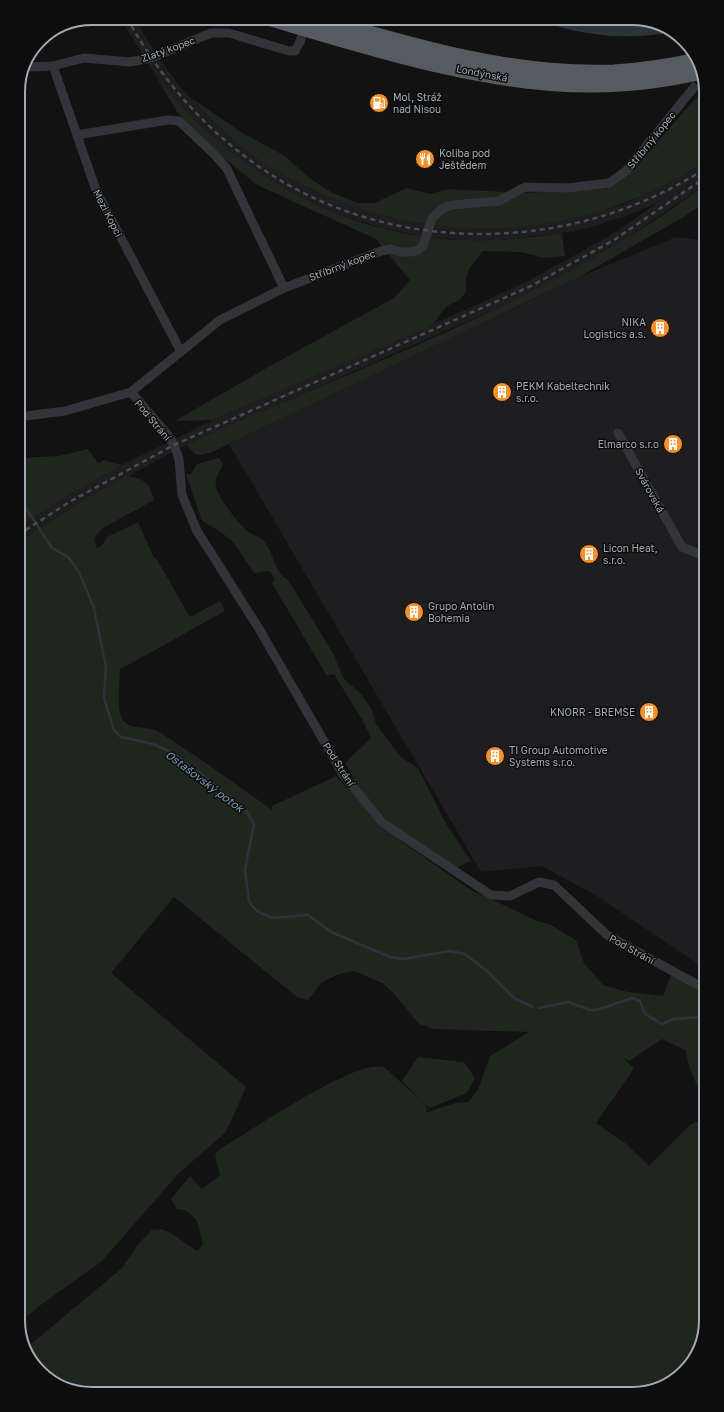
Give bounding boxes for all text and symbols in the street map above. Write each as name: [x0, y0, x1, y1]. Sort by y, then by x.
street label: Zlatý kopec: [140, 34, 197, 64]
street label: Londýnská: [455, 62, 509, 84]
place label: Mol, Stráž nad Nisou: [393, 91, 442, 115]
fuel station icon: Mol, Stráž nad Nisou: [368, 92, 390, 114]
street label: Stříbrný kopec: [624, 109, 678, 171]
place label: Koliba pod Ještědem: [439, 147, 490, 171]
restaurant icon: Koliba pod Ještědem: [414, 148, 436, 170]
street label: Mezi Kopci: [91, 187, 125, 239]
street label: Stříbrný kopec: [307, 247, 377, 283]
place label: NIKA Logistics a.s.: [583, 316, 646, 340]
building icon: NIKA Logistics a.s.: [649, 317, 671, 339]
place label: PEKM Kabeltechnik s.r.o.: [516, 380, 610, 404]
building icon: PEKM Kabeltechnik s.r.o.: [491, 381, 513, 403]
street label: Pod Strání: [132, 397, 174, 444]
building icon: Elmarco s.r.o: [662, 433, 684, 455]
place label: Elmarco s.r.o: [598, 438, 659, 450]
street label: Svárovská: [633, 466, 667, 514]
place label: Licon Heat, s.r.o.: [603, 542, 658, 566]
building icon: Licon Heat, s.r.o.: [578, 543, 600, 565]
place label: Grupo Antolin Bohemia: [428, 600, 494, 624]
building icon: Grupo Antolin Bohemia: [403, 601, 425, 623]
building icon: KNORR - BREMSE: [638, 701, 660, 723]
place label: KNORR - BREMSE: [550, 706, 635, 718]
street label: Pod Strání: [320, 740, 358, 789]
place label: TI Group Automotive Systems s.r.o.: [509, 744, 608, 768]
building icon: TI Group Automotive Systems s.r.o.: [484, 745, 506, 767]
water label: Ostašovský potok: [163, 747, 248, 817]
street label: Pod Strání: [607, 932, 658, 967]

